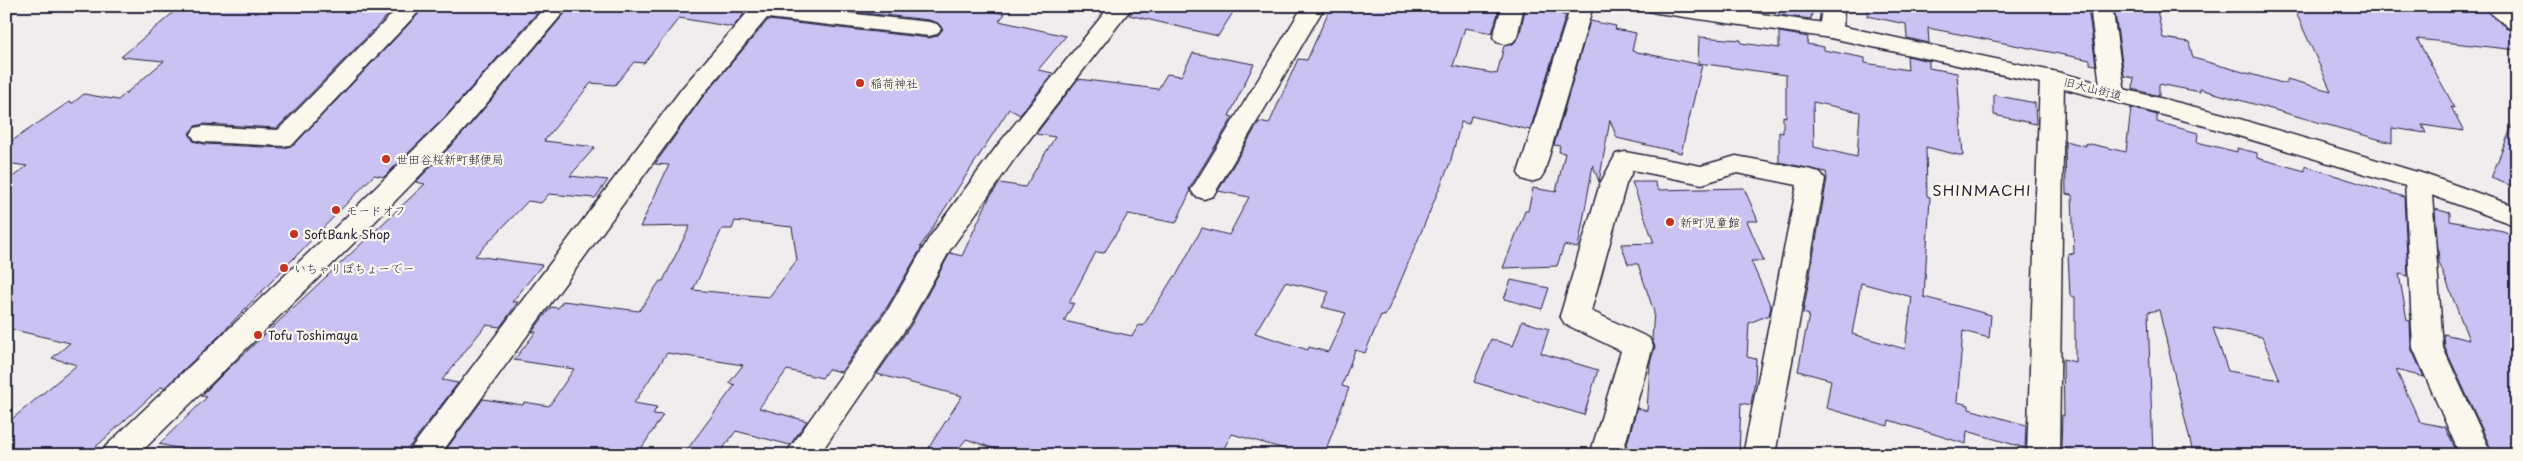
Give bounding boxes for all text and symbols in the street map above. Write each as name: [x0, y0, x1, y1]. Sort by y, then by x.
street label: 旧大山街道: [2062, 72, 2124, 104]
place label: 稲荷神社: [870, 74, 918, 92]
marker: 稲荷神社: [854, 77, 866, 89]
place label: 世田谷桜新町郵便局: [396, 150, 504, 168]
marker: 世田谷桜新町郵便局: [380, 153, 392, 165]
district label: SHINMACHI: [1932, 178, 2032, 201]
place label: モードオフ: [346, 201, 406, 219]
marker: モードオフ: [330, 204, 342, 216]
place label: 新町児童館: [1680, 213, 1740, 231]
marker: 新町児童館: [1664, 216, 1676, 228]
place label: SoftBank Shop: [304, 225, 390, 243]
marker: SoftBank Shop: [288, 228, 300, 240]
place label: いちゃりぽちょーでー: [294, 259, 414, 277]
marker: いちゃりぽちょーでー: [278, 262, 290, 274]
place label: Tofu Toshimaya: [268, 326, 359, 344]
marker: Tofu Toshimaya: [252, 329, 264, 341]

